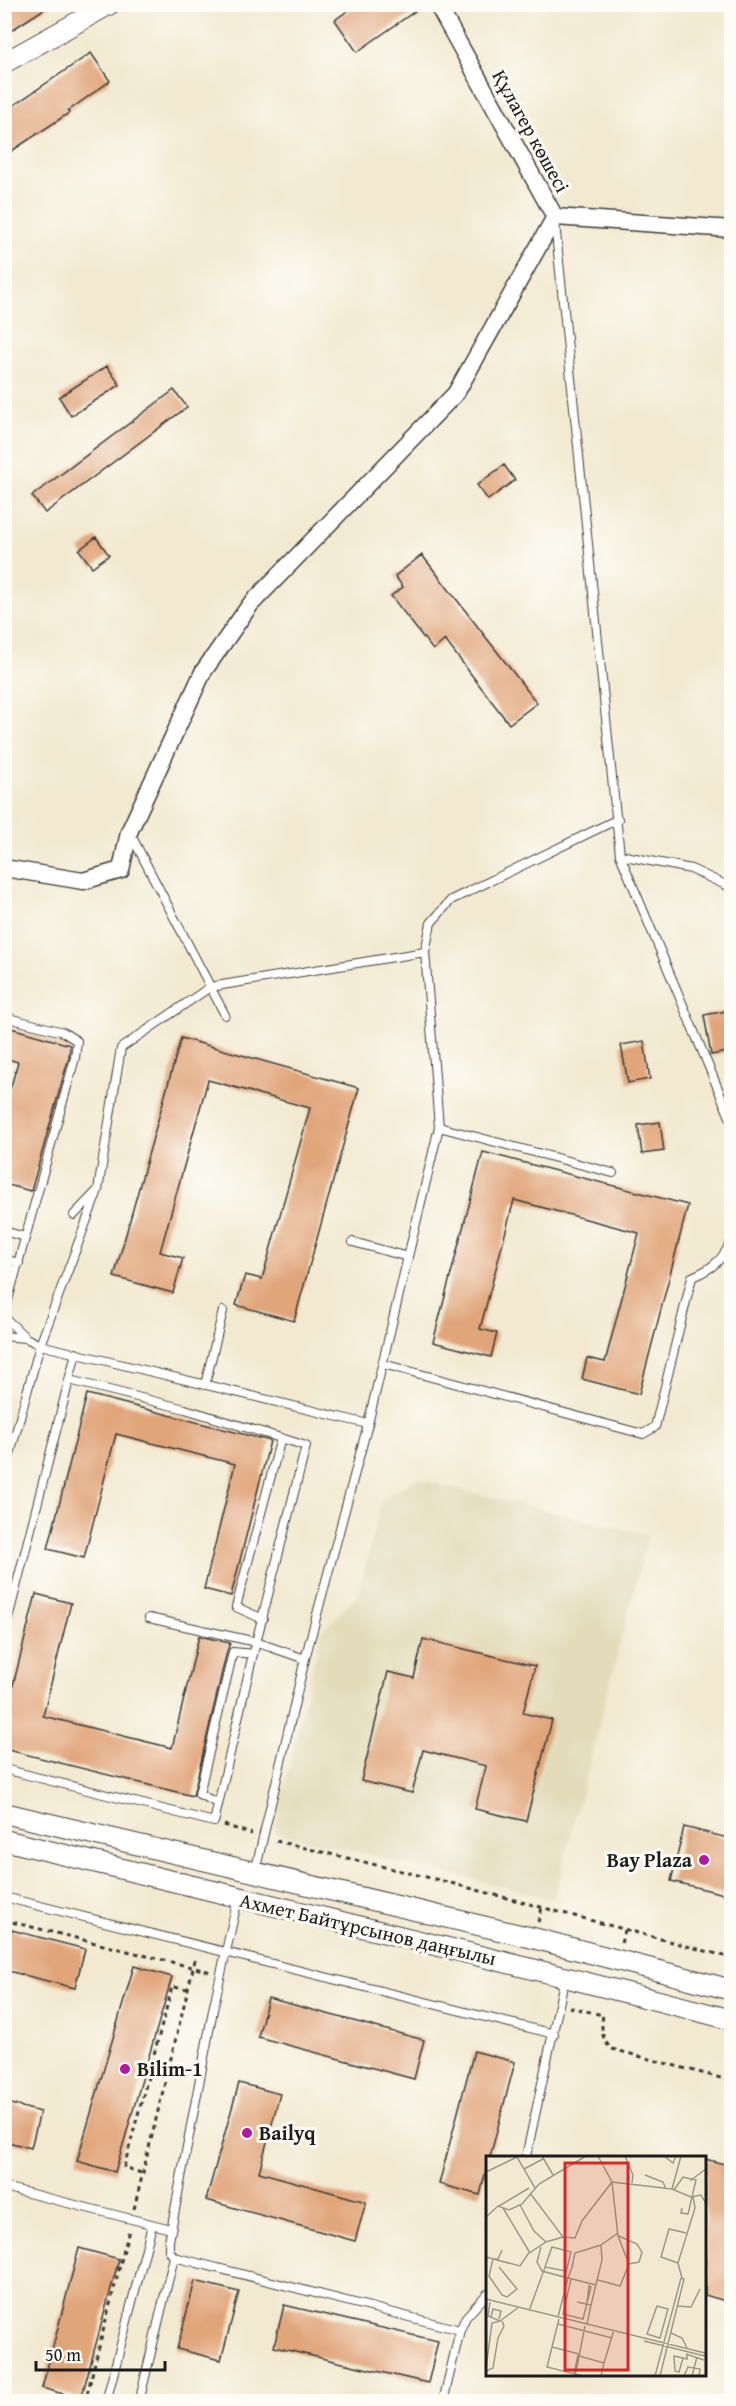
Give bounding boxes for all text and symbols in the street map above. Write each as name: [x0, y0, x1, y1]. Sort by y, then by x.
street label: Құлагер көшесі: [486, 64, 577, 198]
place label: Bay Plaza: [607, 1845, 693, 1874]
marker: Bay Plaza: [697, 1853, 711, 1867]
street label: Ахмет Байтұрсынов даңғылы: [237, 1885, 499, 1972]
place label: Bilim-1: [137, 2054, 203, 2083]
marker: Bilim-1: [118, 2062, 132, 2076]
place label: Bailyq: [259, 2118, 316, 2147]
marker: Bailyq: [240, 2126, 254, 2140]
inset map: [486, 2156, 706, 2376]
scale bar: [36, 2334, 165, 2372]
text: 50 m: [45, 2341, 81, 2368]

